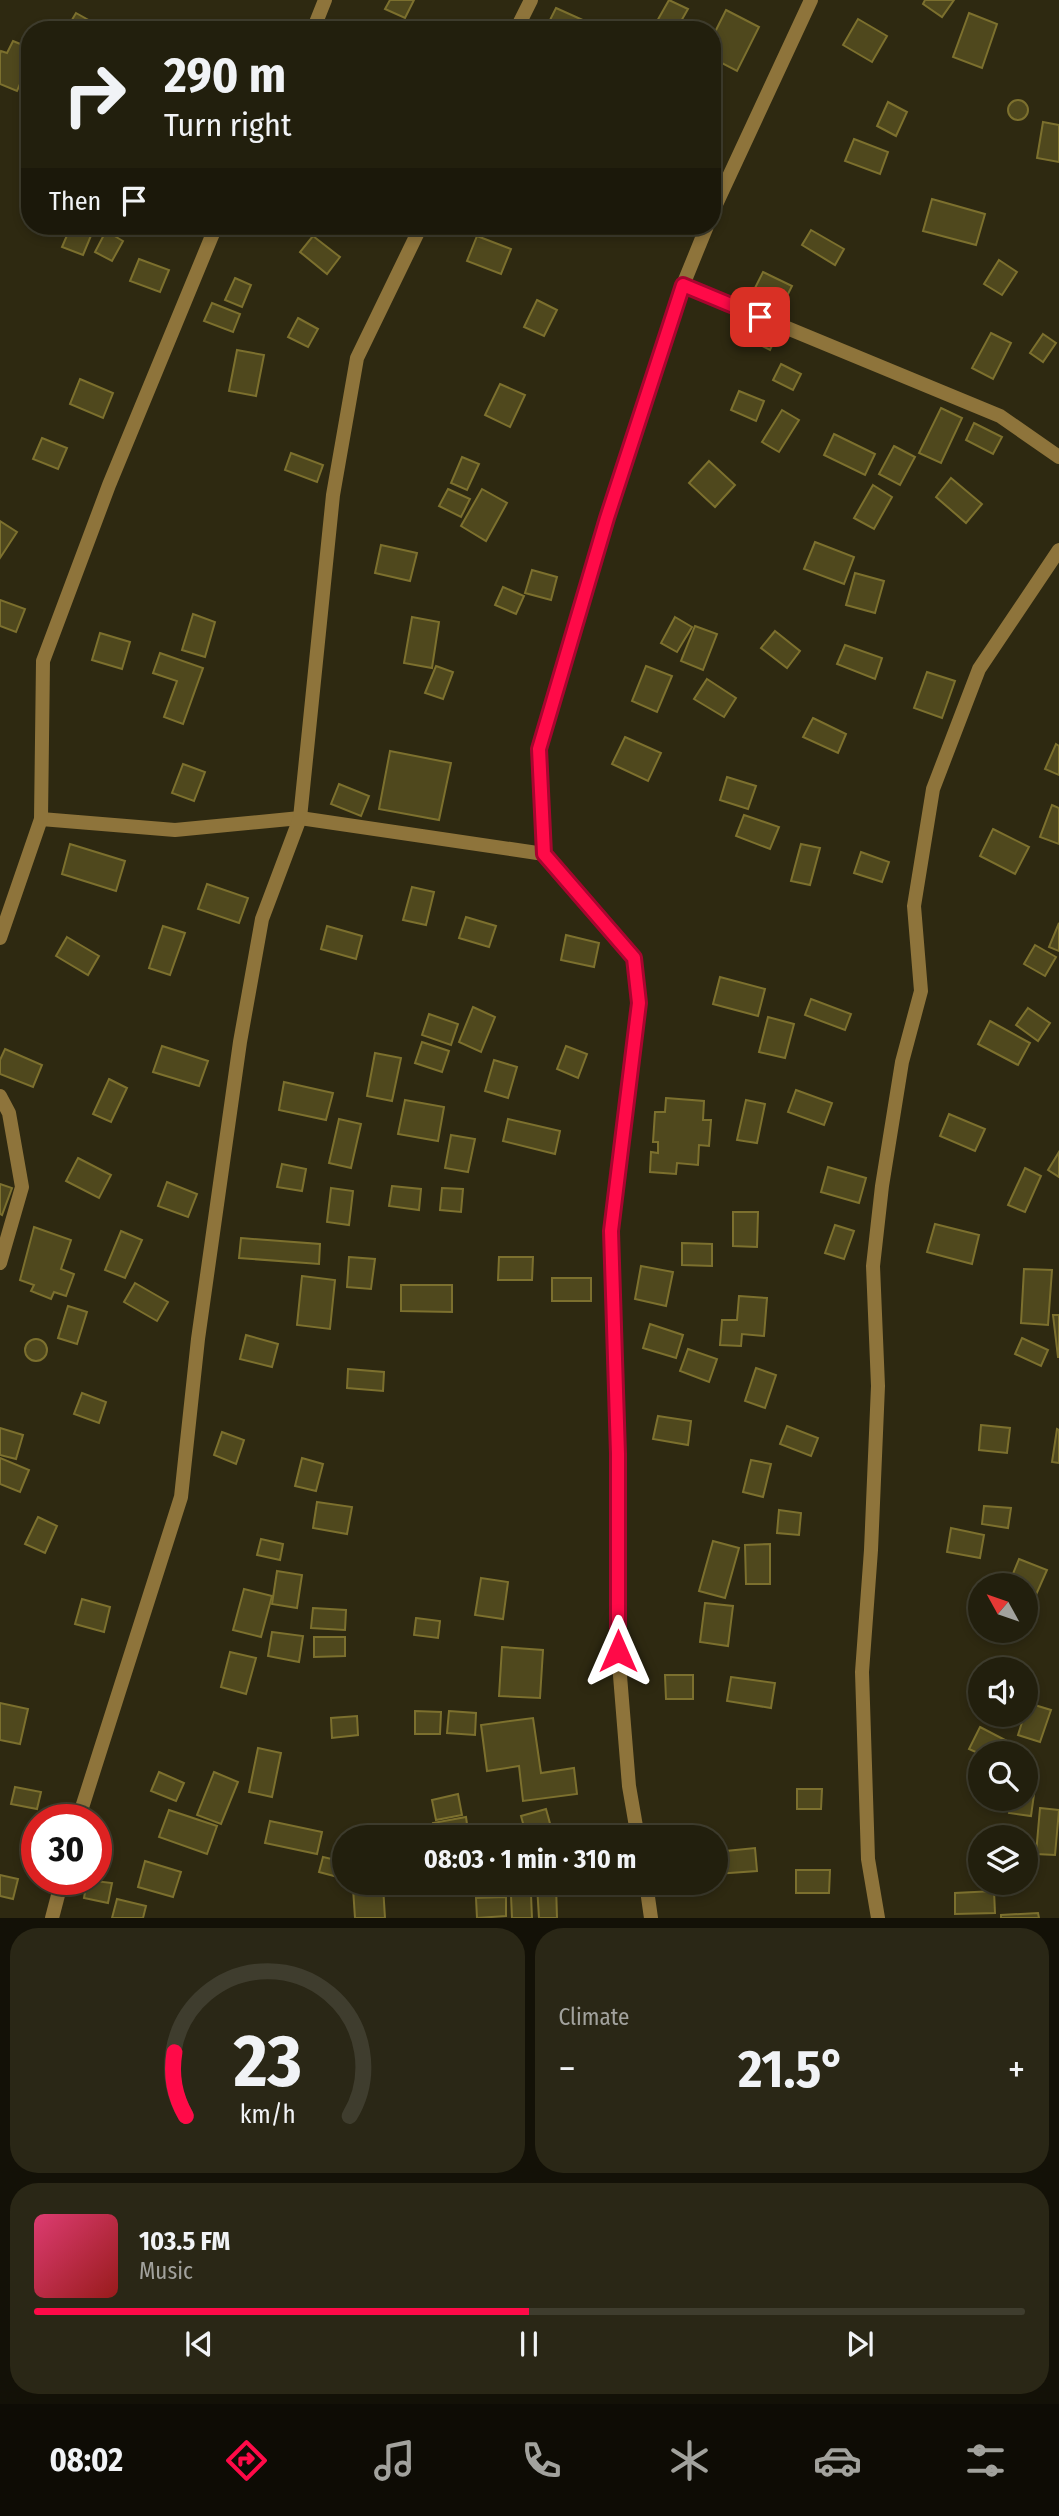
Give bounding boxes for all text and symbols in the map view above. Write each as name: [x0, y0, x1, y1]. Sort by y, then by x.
text: 290 m: [164, 46, 286, 105]
icon: right: [49, 49, 140, 140]
text: Turn right: [164, 106, 291, 144]
icon: arrive: [115, 182, 153, 220]
text: Then: [49, 186, 101, 217]
pin: [730, 287, 790, 347]
icon: arrive: [741, 298, 779, 336]
north arrow: [968, 1573, 1038, 1643]
map controls: [968, 1573, 1038, 1895]
position arrow: [581, 1614, 655, 1688]
button: sound: [968, 1657, 1038, 1727]
button: search: [968, 1741, 1038, 1811]
speed limit sign: 30: [21, 1804, 112, 1895]
button: layers: [968, 1825, 1038, 1895]
text: 08:03 · 1 min · 310 m: [424, 1844, 636, 1875]
text: Climate: [559, 2003, 629, 2031]
text: 23: [232, 2019, 301, 2106]
text: 21.5°: [738, 2038, 845, 2101]
text: −: [559, 2046, 576, 2092]
text: +: [1008, 2046, 1025, 2092]
text: km/h: [239, 2100, 295, 2130]
text: 103.5 FM: [139, 2226, 230, 2257]
text: Music: [139, 2257, 193, 2285]
icon: previous: [180, 2325, 218, 2363]
icon: pause: [510, 2325, 548, 2363]
icon: next: [841, 2325, 879, 2363]
icon: directions: [222, 2436, 271, 2485]
icon: music: [370, 2436, 419, 2485]
icon: phone: [517, 2436, 566, 2485]
icon: climate: [665, 2436, 714, 2485]
icon: car: [813, 2436, 862, 2485]
icon: filters: [961, 2436, 1010, 2485]
text: 08:02: [49, 2441, 123, 2479]

